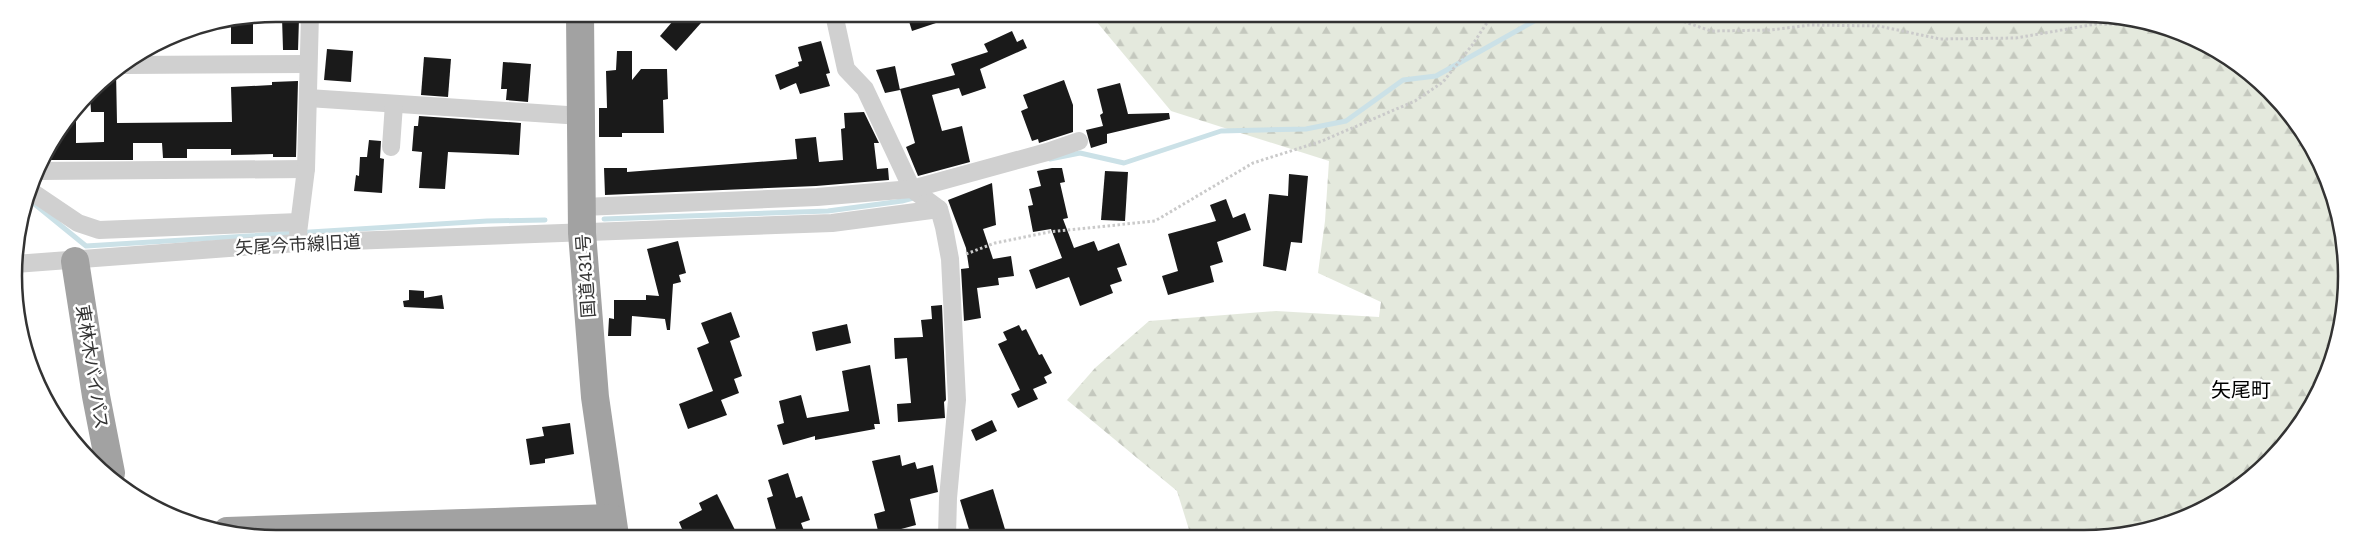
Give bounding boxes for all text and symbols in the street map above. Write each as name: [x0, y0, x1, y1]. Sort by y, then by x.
street label: 矢尾今市線旧道: [235, 232, 361, 258]
street label: 国道431号: [573, 233, 599, 319]
street label: 東林木バイパス: [72, 303, 112, 431]
district label: 矢尾町: [2211, 379, 2271, 401]

